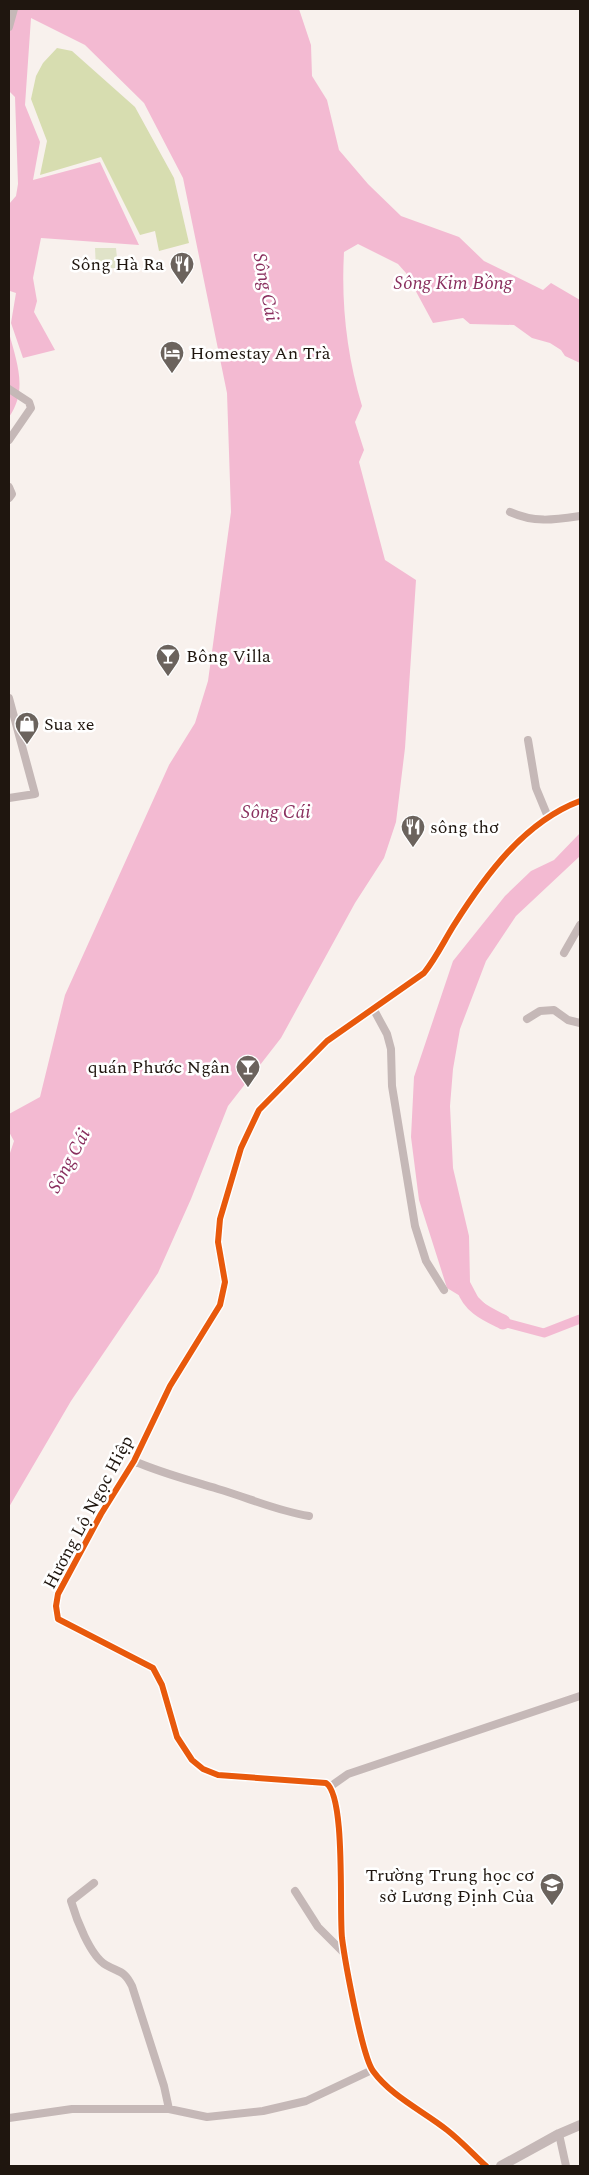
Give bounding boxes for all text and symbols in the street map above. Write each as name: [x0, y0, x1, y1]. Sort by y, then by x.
water label: Sông Cái: [245, 250, 286, 324]
place label: Sông Hà Ra: [71, 251, 164, 278]
restaurant icon: Sông Hà Ra: [169, 251, 195, 285]
water label: Sông Kim Bồng: [394, 269, 513, 298]
hotel icon: Homestay An Trà: [159, 340, 185, 374]
place label: Homestay An Trà: [190, 340, 331, 367]
bar icon: Bông Villa: [155, 643, 181, 677]
place label: Bông Villa: [186, 643, 271, 670]
shop icon: Sua xe: [14, 711, 40, 745]
place label: Sua xe: [44, 711, 94, 738]
water label: Sông Cái: [241, 798, 311, 827]
restaurant icon: sông thơ: [400, 814, 426, 848]
place label: sông thơ: [430, 814, 499, 841]
place label: quán Phước Ngân: [88, 1054, 230, 1081]
bar icon: quán Phước Ngân: [235, 1054, 261, 1088]
water label: Sông Cái: [40, 1123, 98, 1198]
street label: Hương Lộ Ngọc Hiệp: [36, 1430, 140, 1594]
place label: Trường Trung học cơ sở Lương Định Của: [365, 1862, 534, 1910]
school or university icon: Trường Trung học cơ sở Lương Định Của: [539, 1872, 565, 1906]

